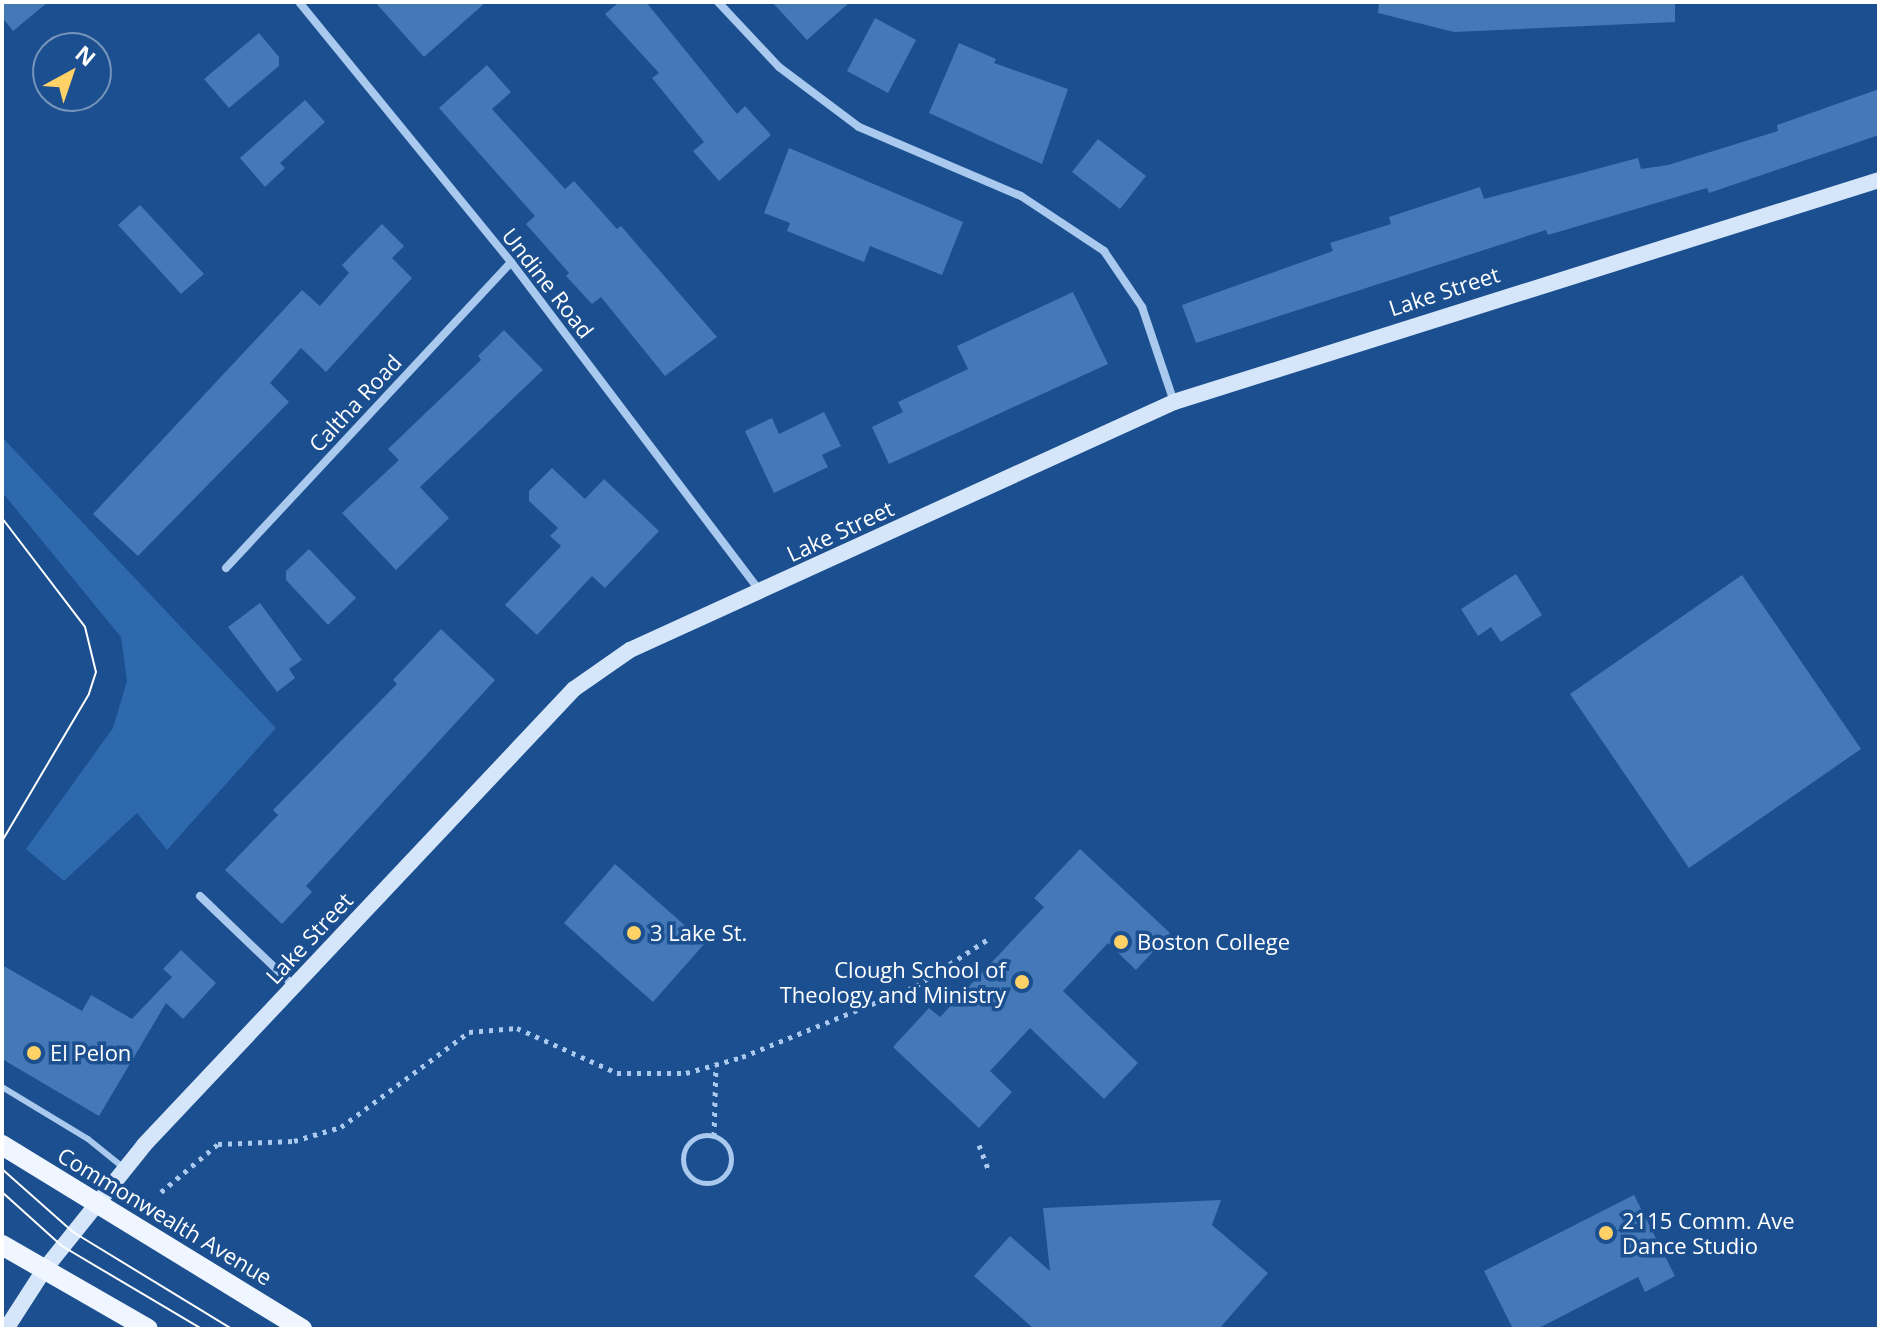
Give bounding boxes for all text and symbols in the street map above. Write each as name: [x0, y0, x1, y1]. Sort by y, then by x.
north arrow: [32, 32, 112, 112]
text: N: [70, 38, 103, 72]
street label: Undine Road: [497, 223, 599, 343]
street label: Lake Street: [1385, 261, 1503, 321]
street label: Caltha Road: [303, 349, 407, 457]
street label: Lake Street: [782, 495, 898, 567]
street label: Lake Street: [260, 887, 358, 989]
place label: 3 Lake St.: [650, 920, 747, 946]
marker: 3 Lake St.: [625, 924, 643, 942]
place label: Boston College: [1137, 929, 1290, 955]
marker: Boston College: [1112, 933, 1130, 951]
place label: Clough School of Theology and Ministry: [780, 956, 1006, 1008]
marker: Clough School of Theology and Ministry: [1013, 973, 1031, 991]
place label: El Pelon: [50, 1040, 131, 1066]
marker: El Pelon: [25, 1044, 43, 1062]
street label: Commonwealth Avenue: [53, 1141, 277, 1291]
place label: 2115 Comm. Ave Dance Studio: [1622, 1207, 1795, 1258]
marker: 2115 Comm. Ave Dance Studio: [1597, 1224, 1615, 1242]

